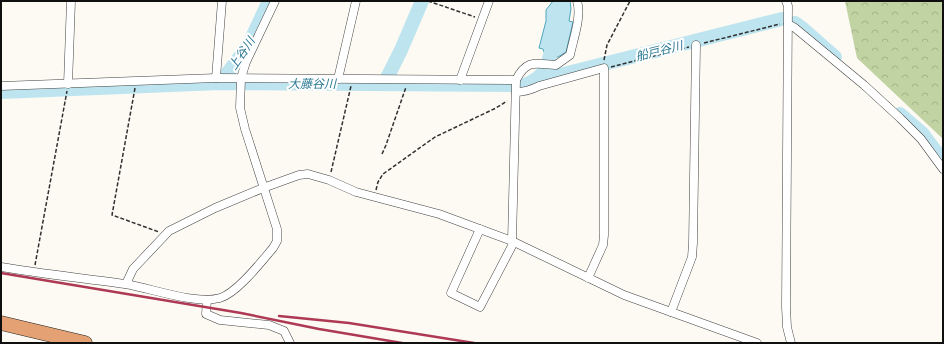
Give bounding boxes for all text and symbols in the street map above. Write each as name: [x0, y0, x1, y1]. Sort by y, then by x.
water label: 上谷川: [223, 31, 260, 73]
water label: 船戸谷川: [634, 35, 686, 65]
water label: 大藤谷川: [288, 74, 338, 92]

